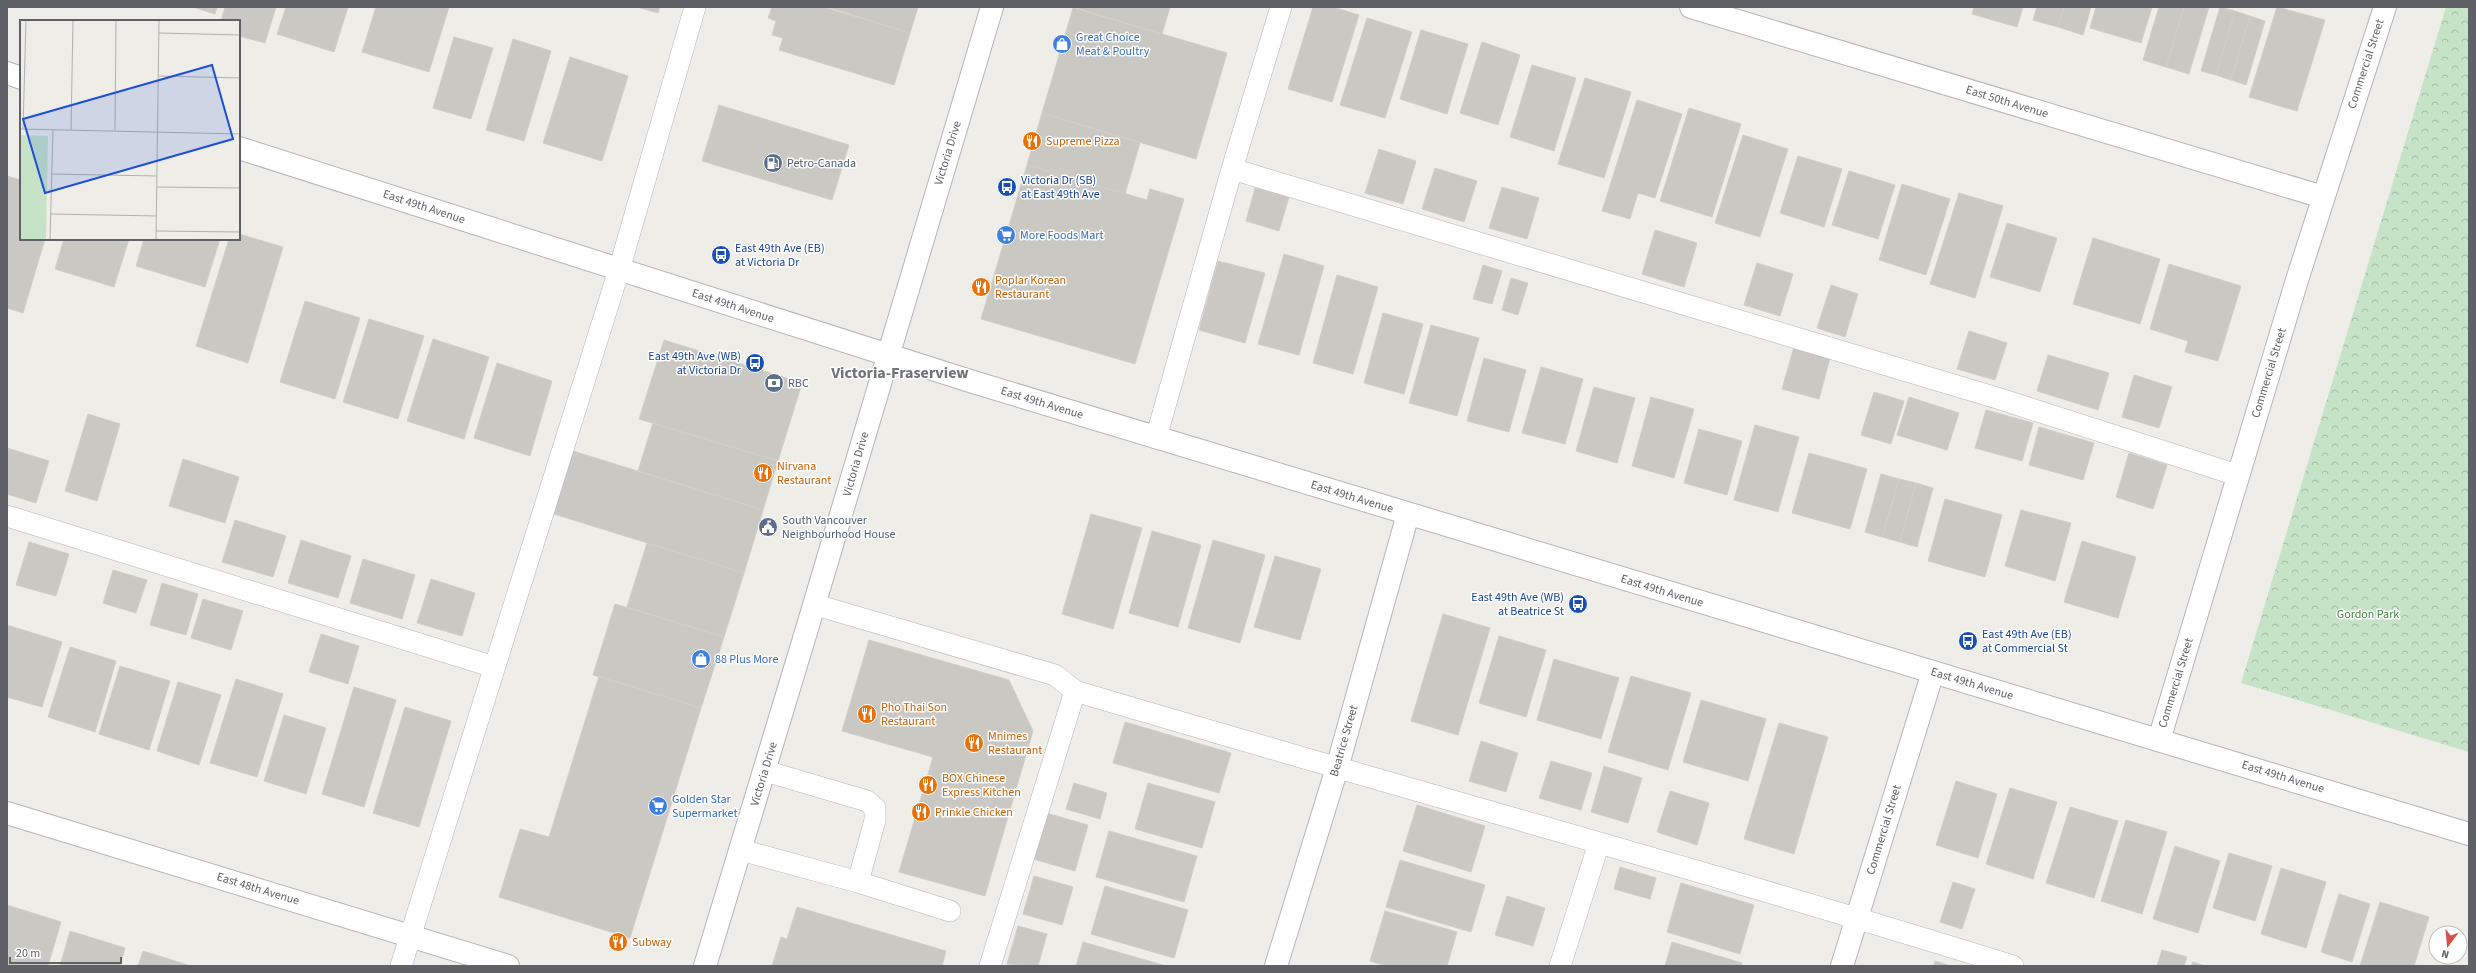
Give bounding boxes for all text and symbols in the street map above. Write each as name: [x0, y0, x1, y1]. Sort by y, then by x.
street label: Commercial Street: [2344, 17, 2388, 111]
inset map: [20, 20, 240, 240]
place label: Great Choice Meat & Poultry: [1076, 29, 1150, 60]
shop icon: Great Choice Meat & Poultry: [1051, 33, 1073, 55]
street label: East 50th Avenue: [1964, 81, 2050, 123]
street label: Victoria Drive: [930, 119, 966, 187]
restaurant icon: Supreme Pizza: [1021, 130, 1043, 152]
place label: Supreme Pizza: [1046, 133, 1120, 150]
fuel station icon: Petro-Canada: [762, 152, 784, 174]
place label: Petro-Canada: [787, 155, 856, 172]
place label: Victoria Dr (SB) at East 49th Ave: [1021, 172, 1100, 203]
bus stop icon: Victoria Dr (SB) at East 49th Ave: [996, 176, 1018, 198]
street label: East 49th Avenue: [381, 186, 467, 228]
supermarket icon: More Foods Mart: [995, 224, 1017, 246]
place label: More Foods Mart: [1020, 227, 1103, 244]
place label: East 49th Ave (EB) at Victoria Dr: [735, 240, 825, 271]
bus stop icon: East 49th Ave (EB) at Victoria Dr: [710, 244, 732, 266]
place label: Poplar Korean Restaurant: [995, 272, 1066, 303]
restaurant icon: Poplar Korean Restaurant: [970, 276, 992, 298]
street label: East 49th Avenue: [690, 285, 776, 327]
street label: Commercial Street: [2247, 326, 2291, 420]
place label: East 49th Ave (WB) at Victoria Dr: [648, 348, 742, 379]
bus stop icon: East 49th Ave (WB) at Victoria Dr: [744, 352, 766, 374]
district label: Victoria-Fraserview: [830, 362, 969, 384]
bank icon: RBC: [763, 372, 785, 394]
place label: RBC: [788, 375, 809, 392]
street label: East 49th Avenue: [999, 382, 1085, 424]
street label: Victoria Drive: [839, 430, 873, 498]
place label: Nirvana Restaurant: [777, 458, 831, 489]
restaurant icon: Nirvana Restaurant: [752, 462, 774, 484]
street label: East 49th Avenue: [1309, 476, 1395, 518]
place label: South Vancouver Neighbourhood House: [782, 512, 896, 543]
public building icon: South Vancouver Neighbourhood House: [757, 516, 779, 538]
street label: East 49th Avenue: [1619, 570, 1705, 612]
place label: East 49th Ave (WB) at Beatrice St: [1471, 589, 1564, 620]
bus stop icon: East 49th Ave (WB) at Beatrice St: [1567, 593, 1589, 615]
park label: Gordon Park: [2337, 606, 2399, 623]
place label: East 49th Ave (EB) at Commercial St: [1982, 626, 2072, 657]
bus stop icon: East 49th Ave (EB) at Commercial St: [1957, 630, 1979, 652]
street label: Commercial Street: [2154, 636, 2198, 730]
shop icon: 88 Plus More: [690, 648, 712, 670]
place label: 88 Plus More: [715, 651, 778, 668]
street label: East 49th Avenue: [1929, 663, 2015, 705]
place label: Pho Thai Son Restaurant: [881, 699, 947, 730]
restaurant icon: Pho Thai Son Restaurant: [856, 703, 878, 725]
street label: Beatrice Street: [1326, 703, 1362, 779]
place label: Mnimes Restaurant: [988, 728, 1042, 759]
restaurant icon: Mnimes Restaurant: [963, 732, 985, 754]
street label: Victoria Drive: [746, 740, 782, 808]
street label: East 49th Avenue: [2240, 756, 2326, 798]
place label: BOX Chinese Express Kitchen: [942, 770, 1021, 801]
restaurant icon: BOX Chinese Express Kitchen: [917, 774, 939, 796]
street label: Commercial Street: [1862, 783, 1906, 877]
place label: Golden Star Supermarket: [672, 791, 737, 822]
supermarket icon: Golden Star Supermarket: [647, 795, 669, 817]
restaurant icon: Prinkle Chicken: [910, 801, 932, 823]
place label: Prinkle Chicken: [935, 804, 1013, 821]
street label: East 48th Avenue: [215, 868, 301, 910]
north arrow: [2428, 925, 2468, 965]
restaurant icon: Subway: [607, 931, 629, 953]
place label: Subway: [632, 934, 672, 951]
scale bar: [10, 939, 121, 965]
text: 20 m: [16, 945, 40, 962]
text: N: [2440, 946, 2451, 962]

